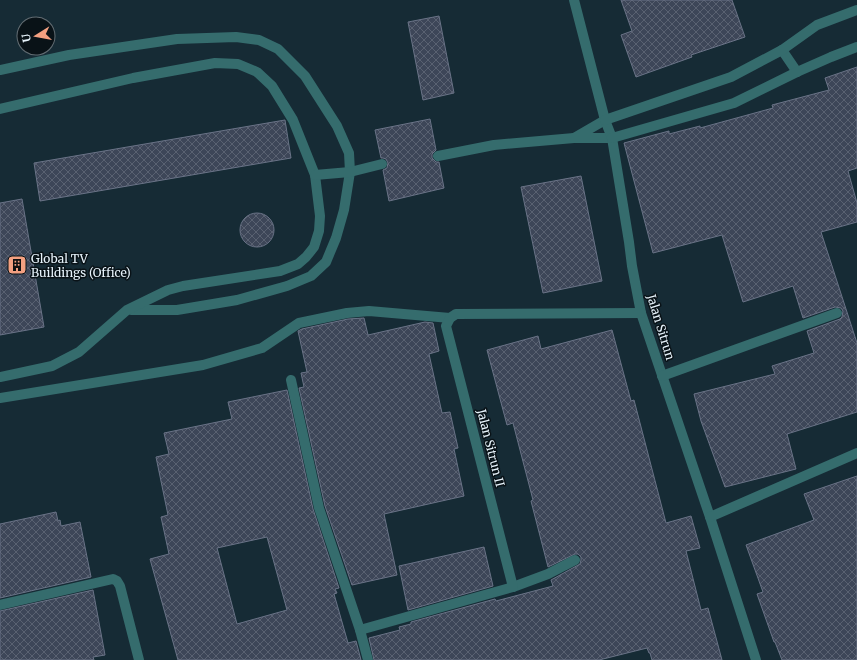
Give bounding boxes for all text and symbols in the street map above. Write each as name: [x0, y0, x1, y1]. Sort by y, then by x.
north arrow: [16, 16, 56, 56]
text: U: [18, 32, 34, 43]
place label: Global TV Buildings (Office): [31, 251, 131, 280]
building icon: Global TV Buildings (Office): [6, 254, 28, 276]
street label: Jalan Sitrun: [644, 291, 678, 362]
street label: Jalan Sitrun II: [474, 407, 508, 488]

